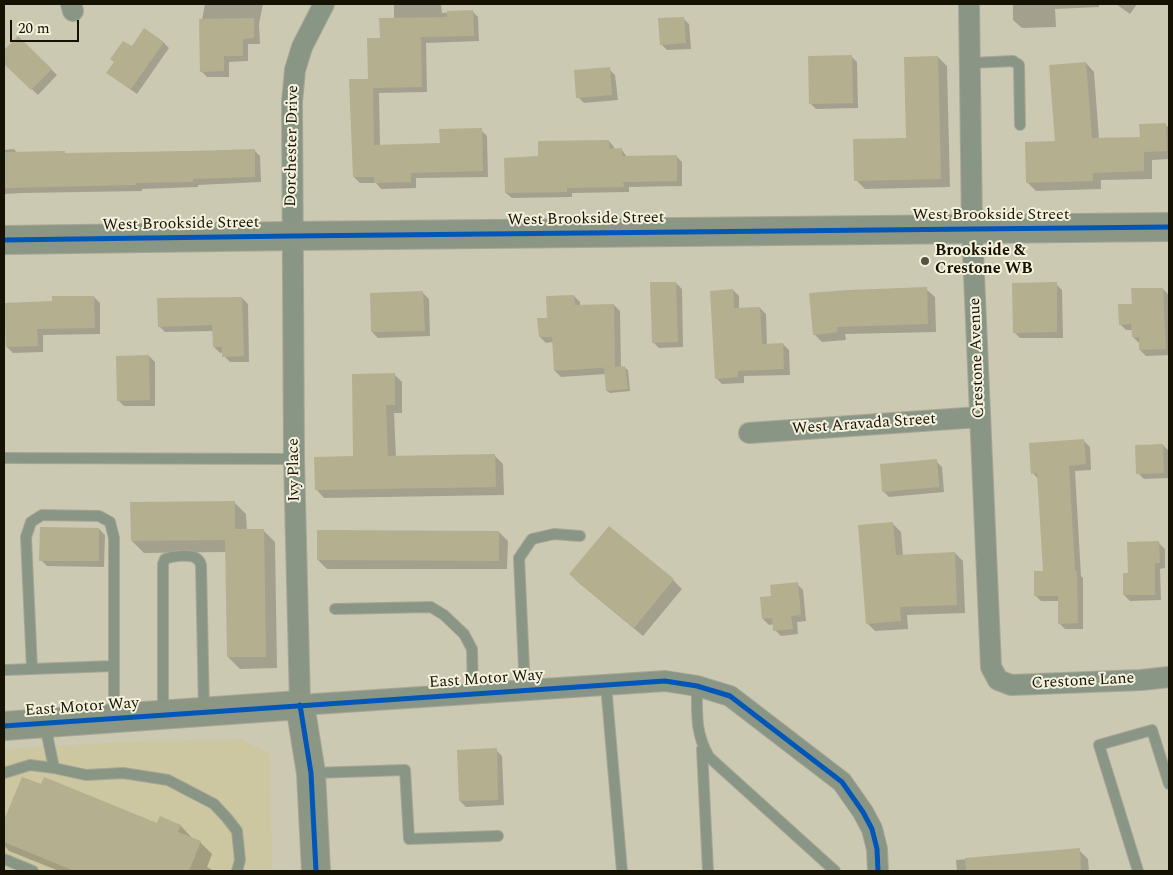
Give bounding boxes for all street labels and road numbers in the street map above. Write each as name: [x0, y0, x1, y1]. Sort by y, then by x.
street label: Dorchester Drive: [282, 85, 304, 207]
street label: West Brookside Street: [913, 206, 1069, 226]
street label: West Brookside Street: [507, 209, 665, 231]
street label: West Brookside Street: [102, 214, 260, 236]
street label: Crestone Avenue: [966, 297, 990, 419]
street label: West Aravada Street: [791, 410, 937, 440]
street label: Ivy Place: [285, 438, 305, 502]
street label: East Motor Way: [428, 666, 544, 694]
street label: Crestone Lane: [1031, 670, 1135, 694]
street label: East Motor Way: [24, 694, 140, 722]

